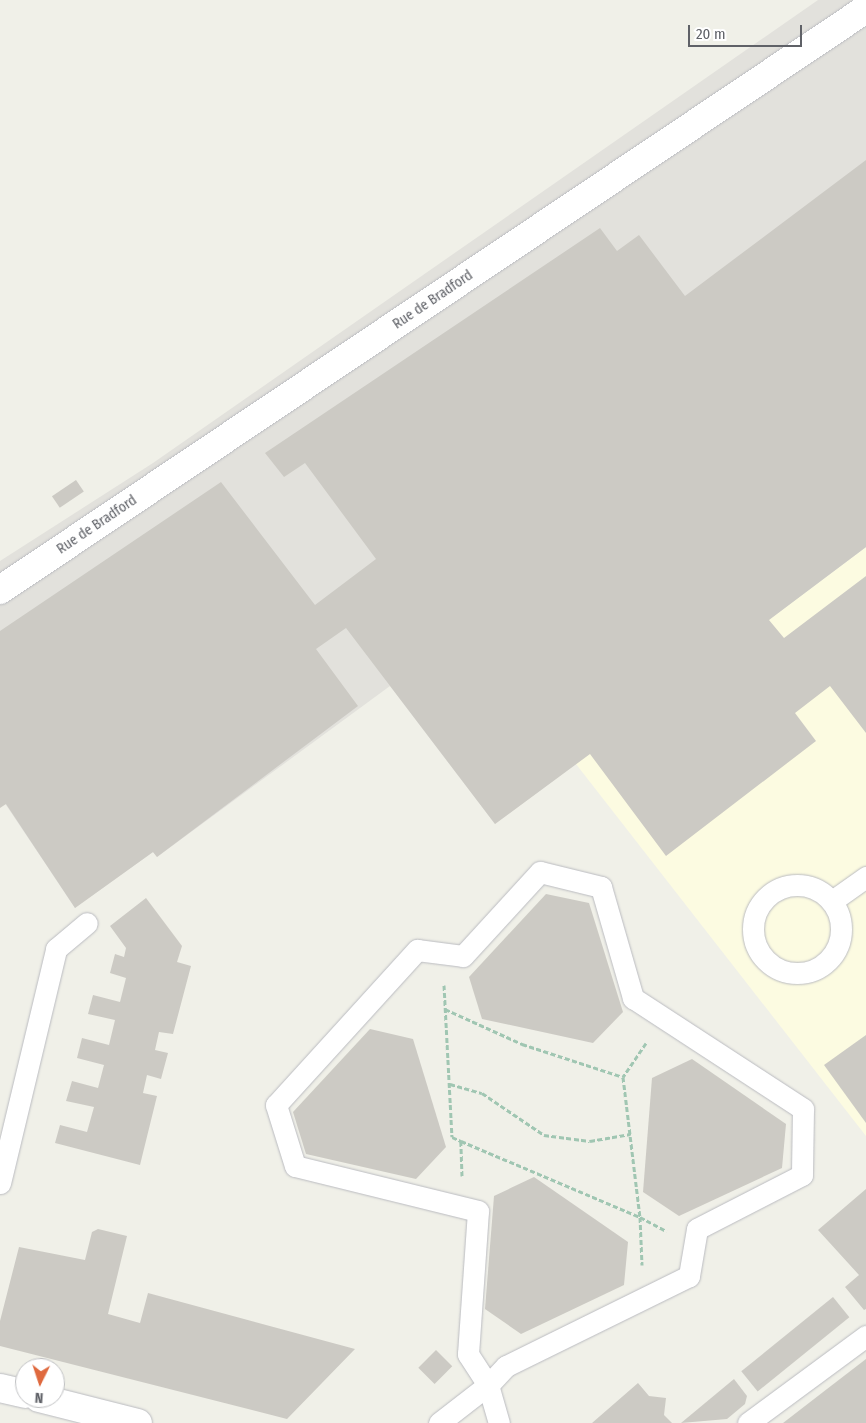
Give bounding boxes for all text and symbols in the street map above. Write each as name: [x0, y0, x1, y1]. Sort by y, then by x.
scale bar: [691, 15, 805, 47]
text: 20 m: [696, 25, 726, 43]
street label: Rue de Bradford: [390, 267, 476, 333]
street label: Rue de Bradford: [54, 492, 140, 558]
north arrow: [15, 1358, 65, 1408]
text: N: [34, 1389, 44, 1406]

